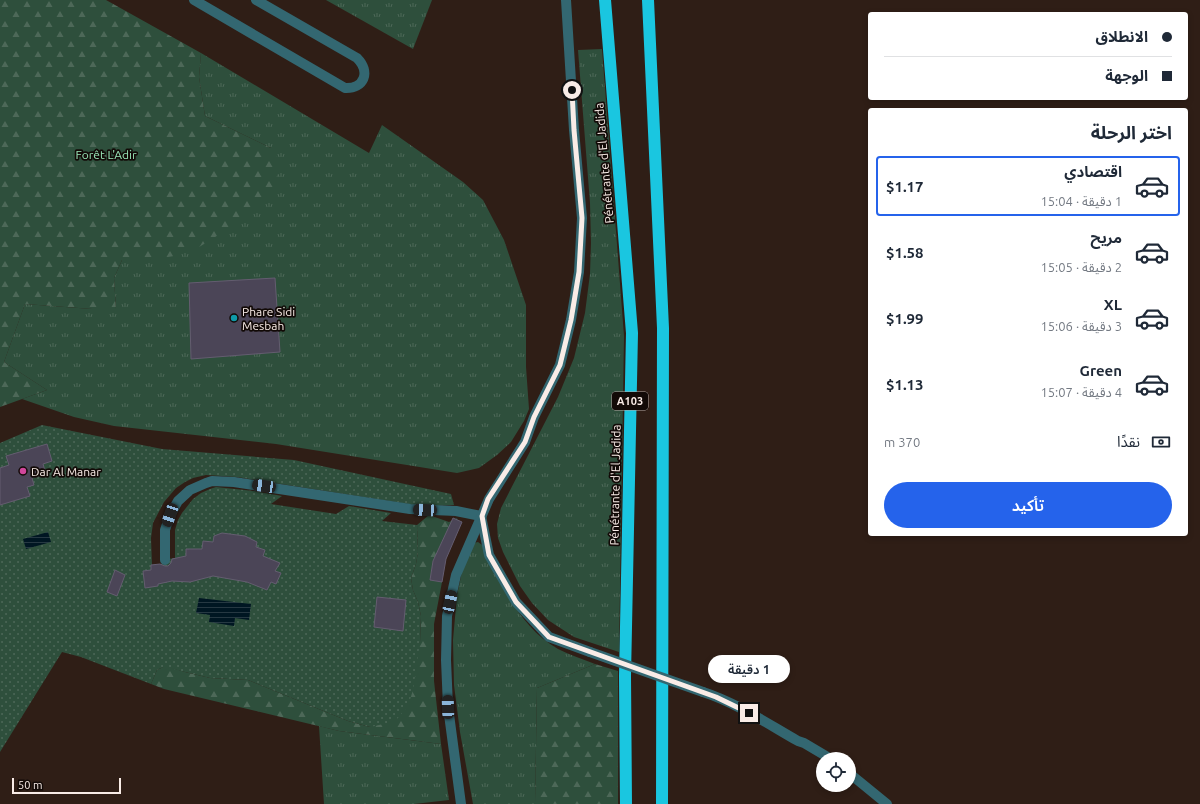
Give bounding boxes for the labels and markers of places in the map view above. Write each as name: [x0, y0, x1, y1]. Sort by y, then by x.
place label: Phare Sidi Mesbah: [242, 305, 295, 332]
marker: Phare Sidi Mesbah: [229, 313, 239, 323]
place label: Dar Al Manar: [31, 465, 101, 478]
marker: Dar Al Manar: [18, 466, 28, 476]

